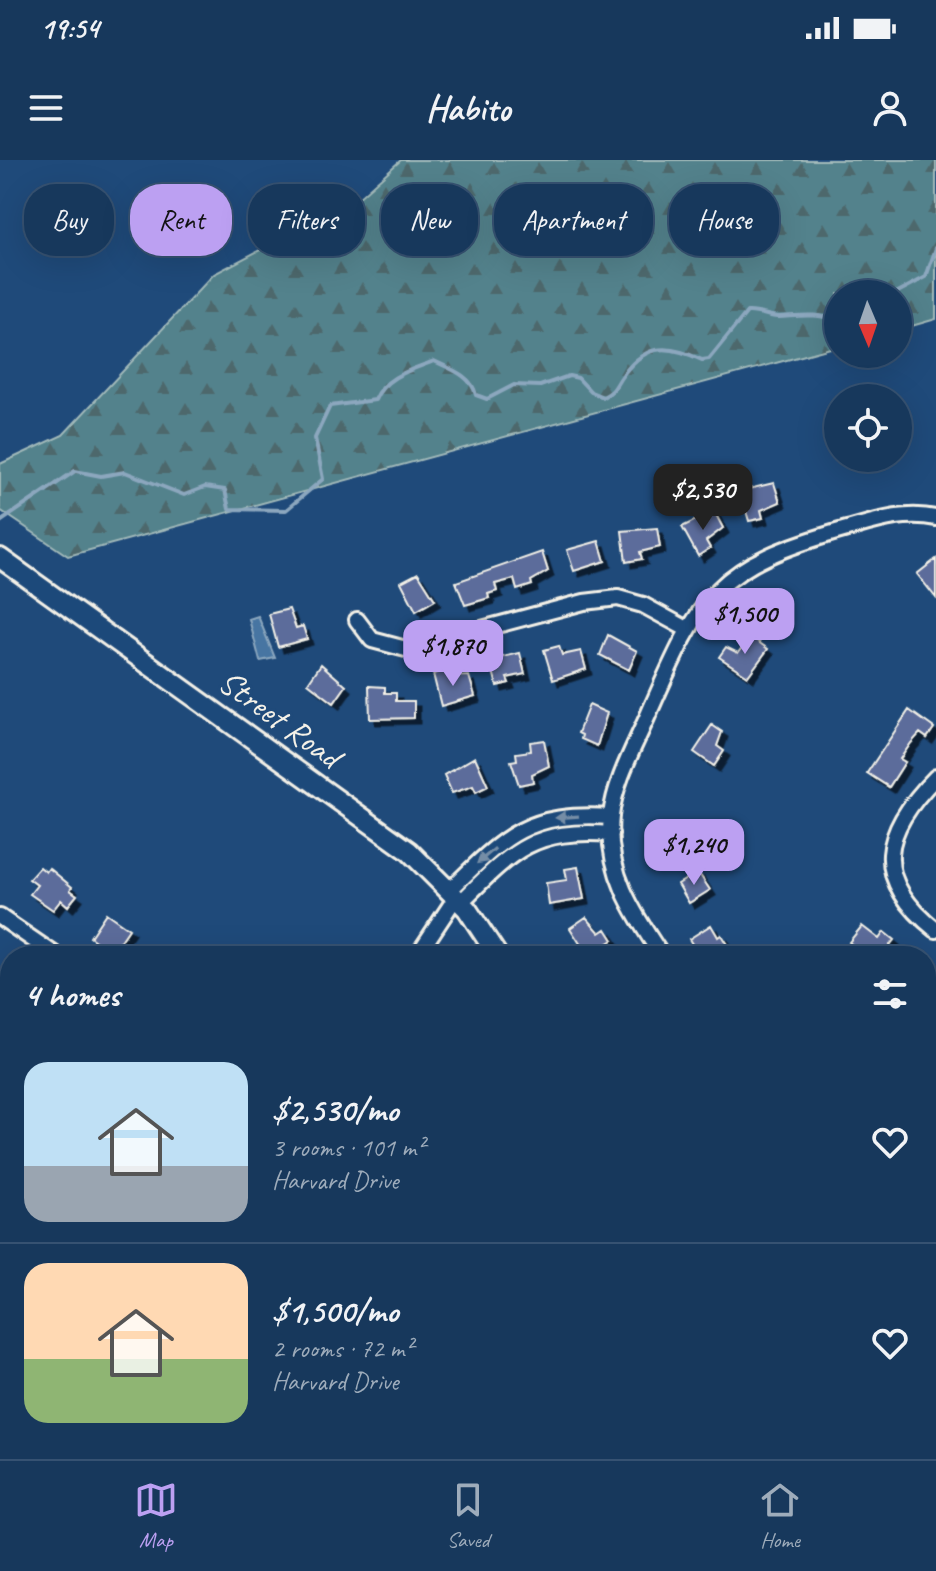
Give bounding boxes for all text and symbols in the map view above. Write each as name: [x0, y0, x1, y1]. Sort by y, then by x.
text: 19:54: [40, 9, 99, 47]
text: Habito: [426, 85, 510, 131]
icon: menu: [24, 86, 68, 130]
icon: person: [868, 86, 912, 130]
chip: Buy: [24, 184, 114, 256]
chip: Rent: [130, 184, 232, 256]
chip: Filters: [248, 184, 365, 256]
chip: New: [381, 184, 478, 256]
chip: Apartment: [494, 184, 653, 256]
chip: House: [669, 184, 779, 256]
north arrow: [824, 280, 912, 368]
map controls: [824, 280, 912, 472]
button: locate: [824, 384, 912, 472]
pin: $2,530: [638, 464, 768, 532]
text: $2,530: [671, 473, 735, 506]
pin: $1,500: [680, 588, 810, 656]
text: $1,500: [713, 597, 777, 630]
pin: $1,870: [388, 620, 518, 688]
text: $1,870: [421, 629, 485, 662]
street label: Street Road: [210, 660, 353, 780]
one-way arrow: [555, 810, 580, 823]
pin: $1,240: [629, 819, 759, 887]
text: $1,240: [662, 828, 726, 861]
one-way arrow: [476, 847, 496, 864]
icon: filters: [868, 972, 912, 1016]
text: 4 homes: [24, 973, 120, 1016]
text: $2,530/mo: [272, 1088, 398, 1131]
icon: home: [88, 1094, 184, 1190]
icon: heart: [868, 1120, 912, 1164]
text: 3 rooms · 101 m²: [272, 1131, 424, 1164]
text: Harvard Drive: [272, 1164, 399, 1197]
text: $1,500/mo: [272, 1289, 398, 1332]
icon: home: [88, 1295, 184, 1391]
icon: heart: [868, 1321, 912, 1365]
text: 2 rooms · 72 m²: [272, 1332, 413, 1365]
text: Harvard Drive: [272, 1365, 399, 1398]
tab: Map: [134, 1478, 178, 1554]
tab: Saved: [446, 1478, 490, 1554]
tab: Home: [758, 1478, 802, 1554]

